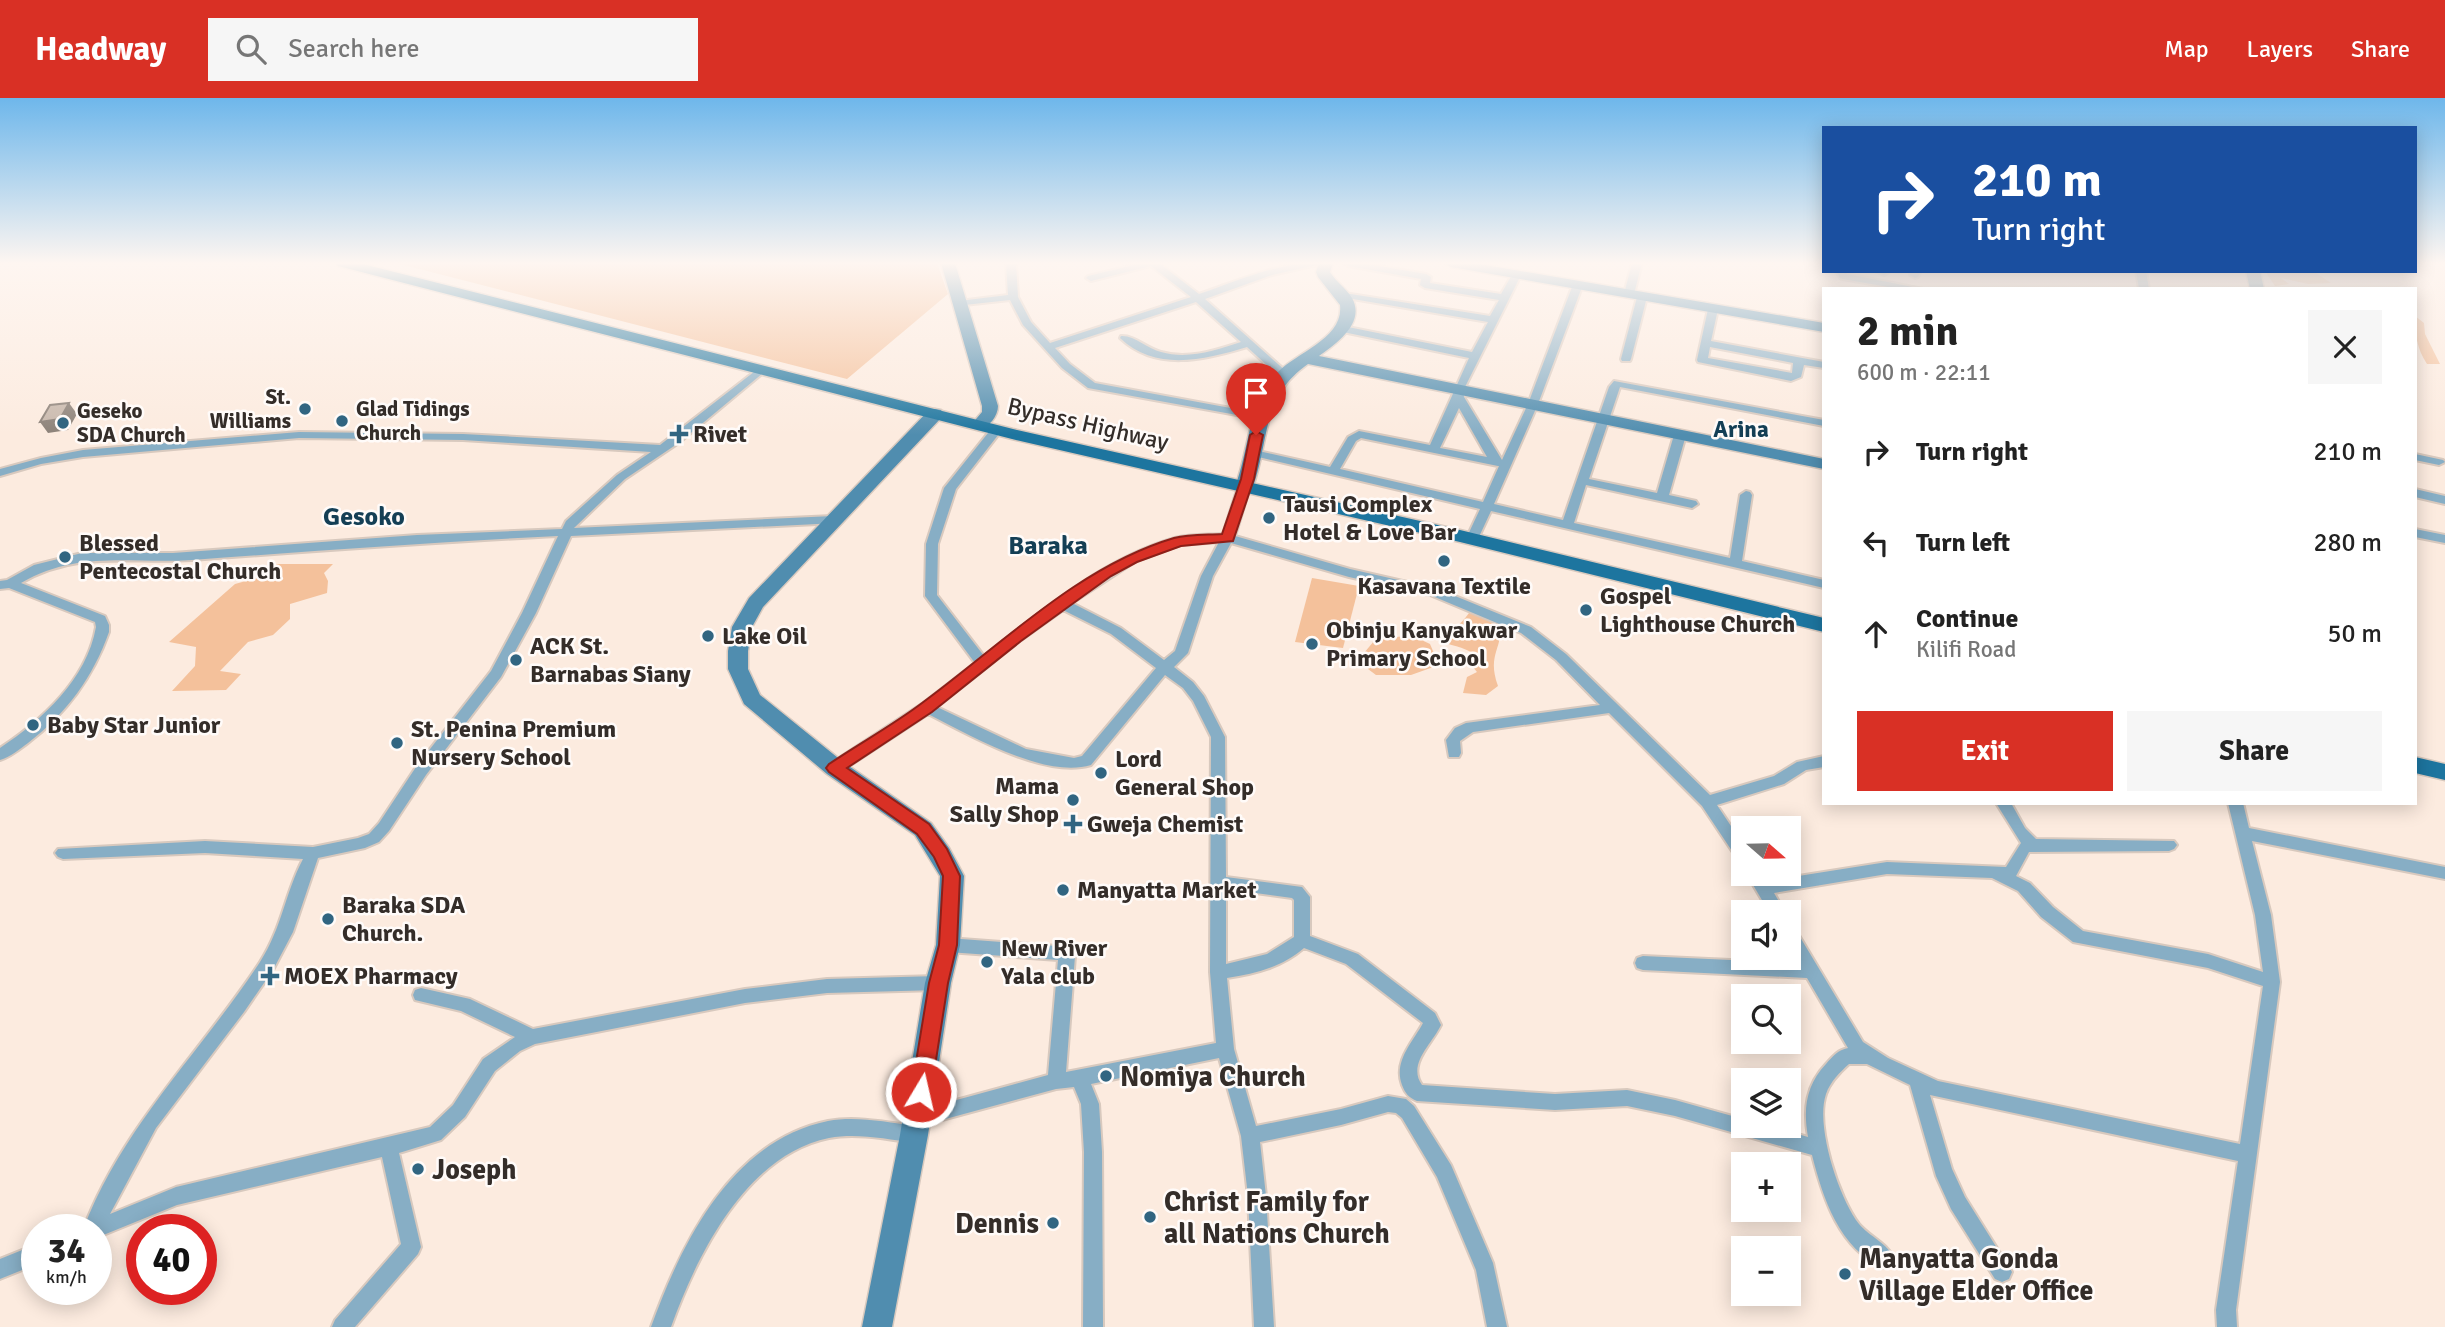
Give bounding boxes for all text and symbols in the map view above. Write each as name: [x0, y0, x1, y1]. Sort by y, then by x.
search box: [208, 18, 698, 81]
text: Headway: [35, 29, 166, 70]
icon: search: [232, 30, 270, 68]
text: Search here: [288, 33, 419, 65]
text: Map: [2164, 34, 2209, 64]
text: Layers: [2247, 34, 2313, 64]
text: Share: [2351, 34, 2410, 64]
text: 210 m: [1972, 150, 2102, 210]
icon: right: [1857, 154, 1948, 245]
text: Turn right: [1972, 210, 2105, 249]
text: 2 min: [1857, 306, 1958, 357]
button: close: [2308, 310, 2382, 384]
text: 600 m · 22:11: [1857, 358, 1991, 387]
pin: [1226, 363, 1286, 435]
icon: arrive: [1237, 374, 1275, 412]
place label: St. Williams: [210, 384, 291, 434]
street label: Bypass Highway: [1004, 391, 1172, 457]
place label: Glad Tidings Church: [356, 396, 470, 446]
place label: Geseko SDA Church: [77, 398, 186, 448]
marker: St. Williams: [297, 401, 313, 417]
marker: Glad Tidings Church: [334, 413, 350, 429]
marker: Geseko SDA Church: [55, 415, 71, 431]
district label: Arina: [1713, 415, 1769, 444]
place label: Rivet: [693, 419, 747, 449]
marker: Rivet: [671, 426, 687, 442]
icon: right: [1857, 433, 1895, 471]
text: Turn right: [1916, 436, 2028, 468]
text: 210 m: [2313, 436, 2382, 468]
place label: Tausi Complex Hotel & Love Bar: [1283, 489, 1457, 547]
district label: Gesoko: [323, 501, 405, 533]
marker: Tausi Complex Hotel & Love Bar: [1261, 510, 1277, 526]
icon: left: [1857, 524, 1895, 562]
text: Turn left: [1916, 527, 2010, 559]
text: 280 m: [2313, 527, 2382, 559]
place label: Blessed Pentecostal Church: [79, 528, 281, 586]
district label: Baraka: [1008, 530, 1088, 562]
marker: Blessed Pentecostal Church: [57, 549, 73, 565]
marker: Kasavana Textile: [1436, 553, 1452, 569]
place label: Kasavana Textile: [1357, 571, 1531, 601]
place label: Gospel Lighthouse Church: [1600, 581, 1795, 639]
marker: Gospel Lighthouse Church: [1578, 602, 1594, 618]
text: Continue: [1916, 603, 2018, 635]
place label: Obinju Kanyakwar Primary School: [1326, 615, 1518, 673]
icon: ahead: [1857, 615, 1895, 653]
text: 50 m: [2327, 618, 2382, 650]
place label: Lake Oil: [722, 621, 808, 651]
marker: Lake Oil: [700, 628, 716, 644]
place label: ACK St. Barnabas Siany: [530, 631, 691, 689]
text: Kilifi Road: [1916, 635, 2016, 664]
marker: Obinju Kanyakwar Primary School: [1304, 636, 1320, 652]
marker: ACK St. Barnabas Siany: [508, 652, 524, 668]
place label: Baby Star Junior: [47, 710, 221, 740]
button: Exit: [1857, 711, 2113, 791]
button: Share: [2127, 711, 2382, 791]
place label: St. Penina Premium Nursery School: [411, 714, 616, 772]
marker: Baby Star Junior: [25, 717, 41, 733]
marker: St. Penina Premium Nursery School: [389, 735, 405, 751]
place label: Lord General Shop: [1115, 744, 1254, 802]
marker: Lord General Shop: [1093, 765, 1109, 781]
place label: Mama Sally Shop: [950, 771, 1059, 829]
marker: Mama Sally Shop: [1065, 792, 1081, 808]
place label: Gweja Chemist: [1087, 809, 1243, 839]
marker: Gweja Chemist: [1065, 816, 1081, 832]
north arrow: [1731, 816, 1801, 886]
map controls: [1731, 816, 1801, 1306]
place label: Manyatta Market: [1077, 875, 1256, 905]
marker: Manyatta Market: [1055, 882, 1071, 898]
place label: Baraka SDA Church.: [342, 890, 466, 948]
button: sound: [1731, 900, 1801, 970]
marker: Baraka SDA Church.: [320, 911, 336, 927]
place label: New River Yala club: [1000, 933, 1108, 991]
marker: New River Yala club: [979, 954, 995, 970]
place label: MOEX Pharmacy: [284, 961, 458, 991]
marker: MOEX Pharmacy: [262, 968, 278, 984]
button: search: [1731, 984, 1801, 1054]
position arrow: [884, 1055, 958, 1129]
place label: Nomiya Church: [1120, 1060, 1306, 1094]
marker: Nomiya Church: [1098, 1068, 1114, 1084]
button: layers: [1731, 1068, 1801, 1138]
button: +: [1731, 1152, 1801, 1222]
place label: Joseph: [432, 1153, 516, 1187]
marker: Joseph: [410, 1161, 426, 1177]
place label: Christ Family for all Nations Church: [1164, 1185, 1390, 1251]
place label: Dennis: [955, 1207, 1039, 1241]
marker: Christ Family for all Nations Church: [1142, 1209, 1158, 1225]
speed limit sign: 40: [126, 1214, 217, 1305]
marker: Dennis: [1045, 1215, 1061, 1231]
text: 34: [48, 1229, 85, 1272]
button: −: [1731, 1236, 1801, 1306]
place label: Manyatta Gonda Village Elder Office: [1859, 1242, 2093, 1308]
text: km/h: [46, 1266, 87, 1288]
marker: Manyatta Gonda Village Elder Office: [1837, 1266, 1853, 1282]

